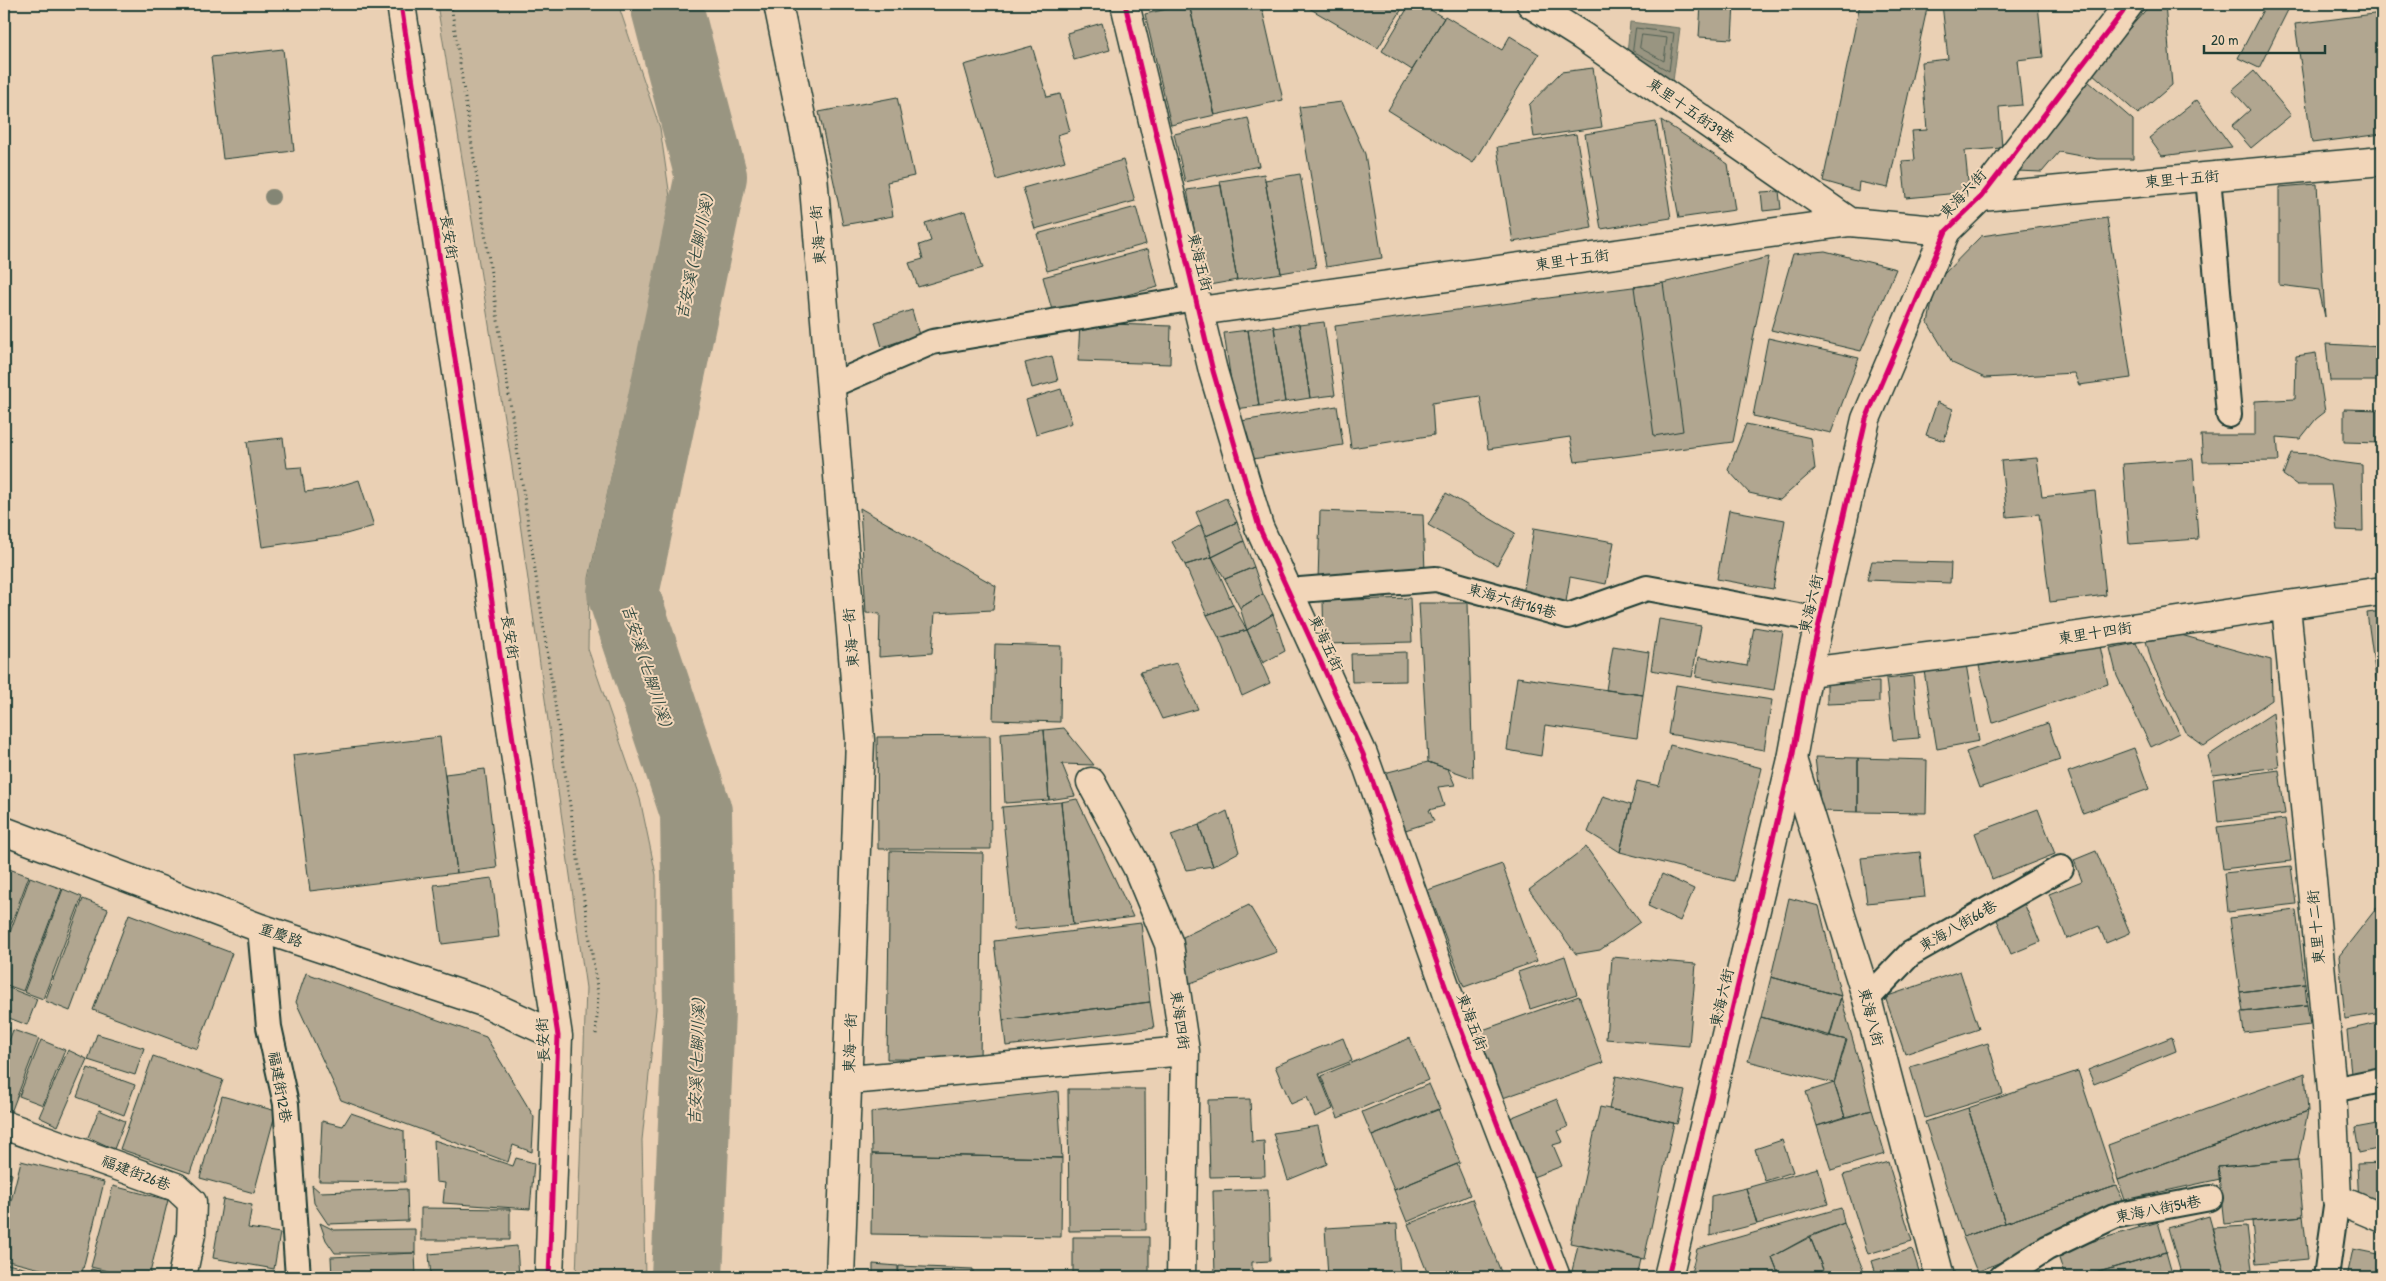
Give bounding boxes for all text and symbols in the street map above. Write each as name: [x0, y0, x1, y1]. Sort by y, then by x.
scale bar: [2204, 22, 2325, 54]
text: 20 m: [2211, 29, 2238, 50]
street label: 東里十五街39巷: [1643, 73, 1739, 149]
street label: 東海六街: [1934, 165, 1991, 223]
street label: 東里十五街: [2144, 165, 2220, 192]
water label: 吉安溪 (七腳川溪): [670, 192, 718, 321]
street label: 東海一街: [804, 204, 831, 266]
street label: 長安街: [436, 213, 463, 261]
street label: 東海五街: [1183, 230, 1218, 294]
street label: 東里十五街: [1533, 244, 1611, 275]
street label: 東海六街: [1794, 572, 1827, 635]
street label: 東海六街169巷: [1465, 578, 1559, 623]
water label: 吉安溪 (七腳川溪): [617, 601, 677, 730]
street label: 東海一街: [837, 607, 864, 669]
street label: 東海五街: [1304, 611, 1349, 674]
street label: 長安街: [497, 613, 524, 661]
street label: 東里十四街: [2056, 616, 2134, 649]
street label: 東里十二街: [2302, 889, 2329, 965]
street label: 東海八街66巷: [1915, 895, 2001, 956]
street label: 重慶路: [256, 917, 306, 952]
street label: 東海六街: [1705, 966, 1738, 1029]
street label: 東海八街: [1854, 985, 1889, 1049]
street label: 東海四街: [1166, 989, 1195, 1051]
street label: 東海五街: [1452, 990, 1493, 1054]
water label: 吉安溪 (七腳川溪): [683, 997, 709, 1126]
street label: 東海一街: [838, 1013, 861, 1073]
street label: 長安街: [531, 1017, 554, 1063]
street label: 福建街12巷: [264, 1049, 297, 1124]
street label: 福建街26巷: [98, 1150, 174, 1195]
street label: 東海八街54巷: [2113, 1190, 2203, 1227]

